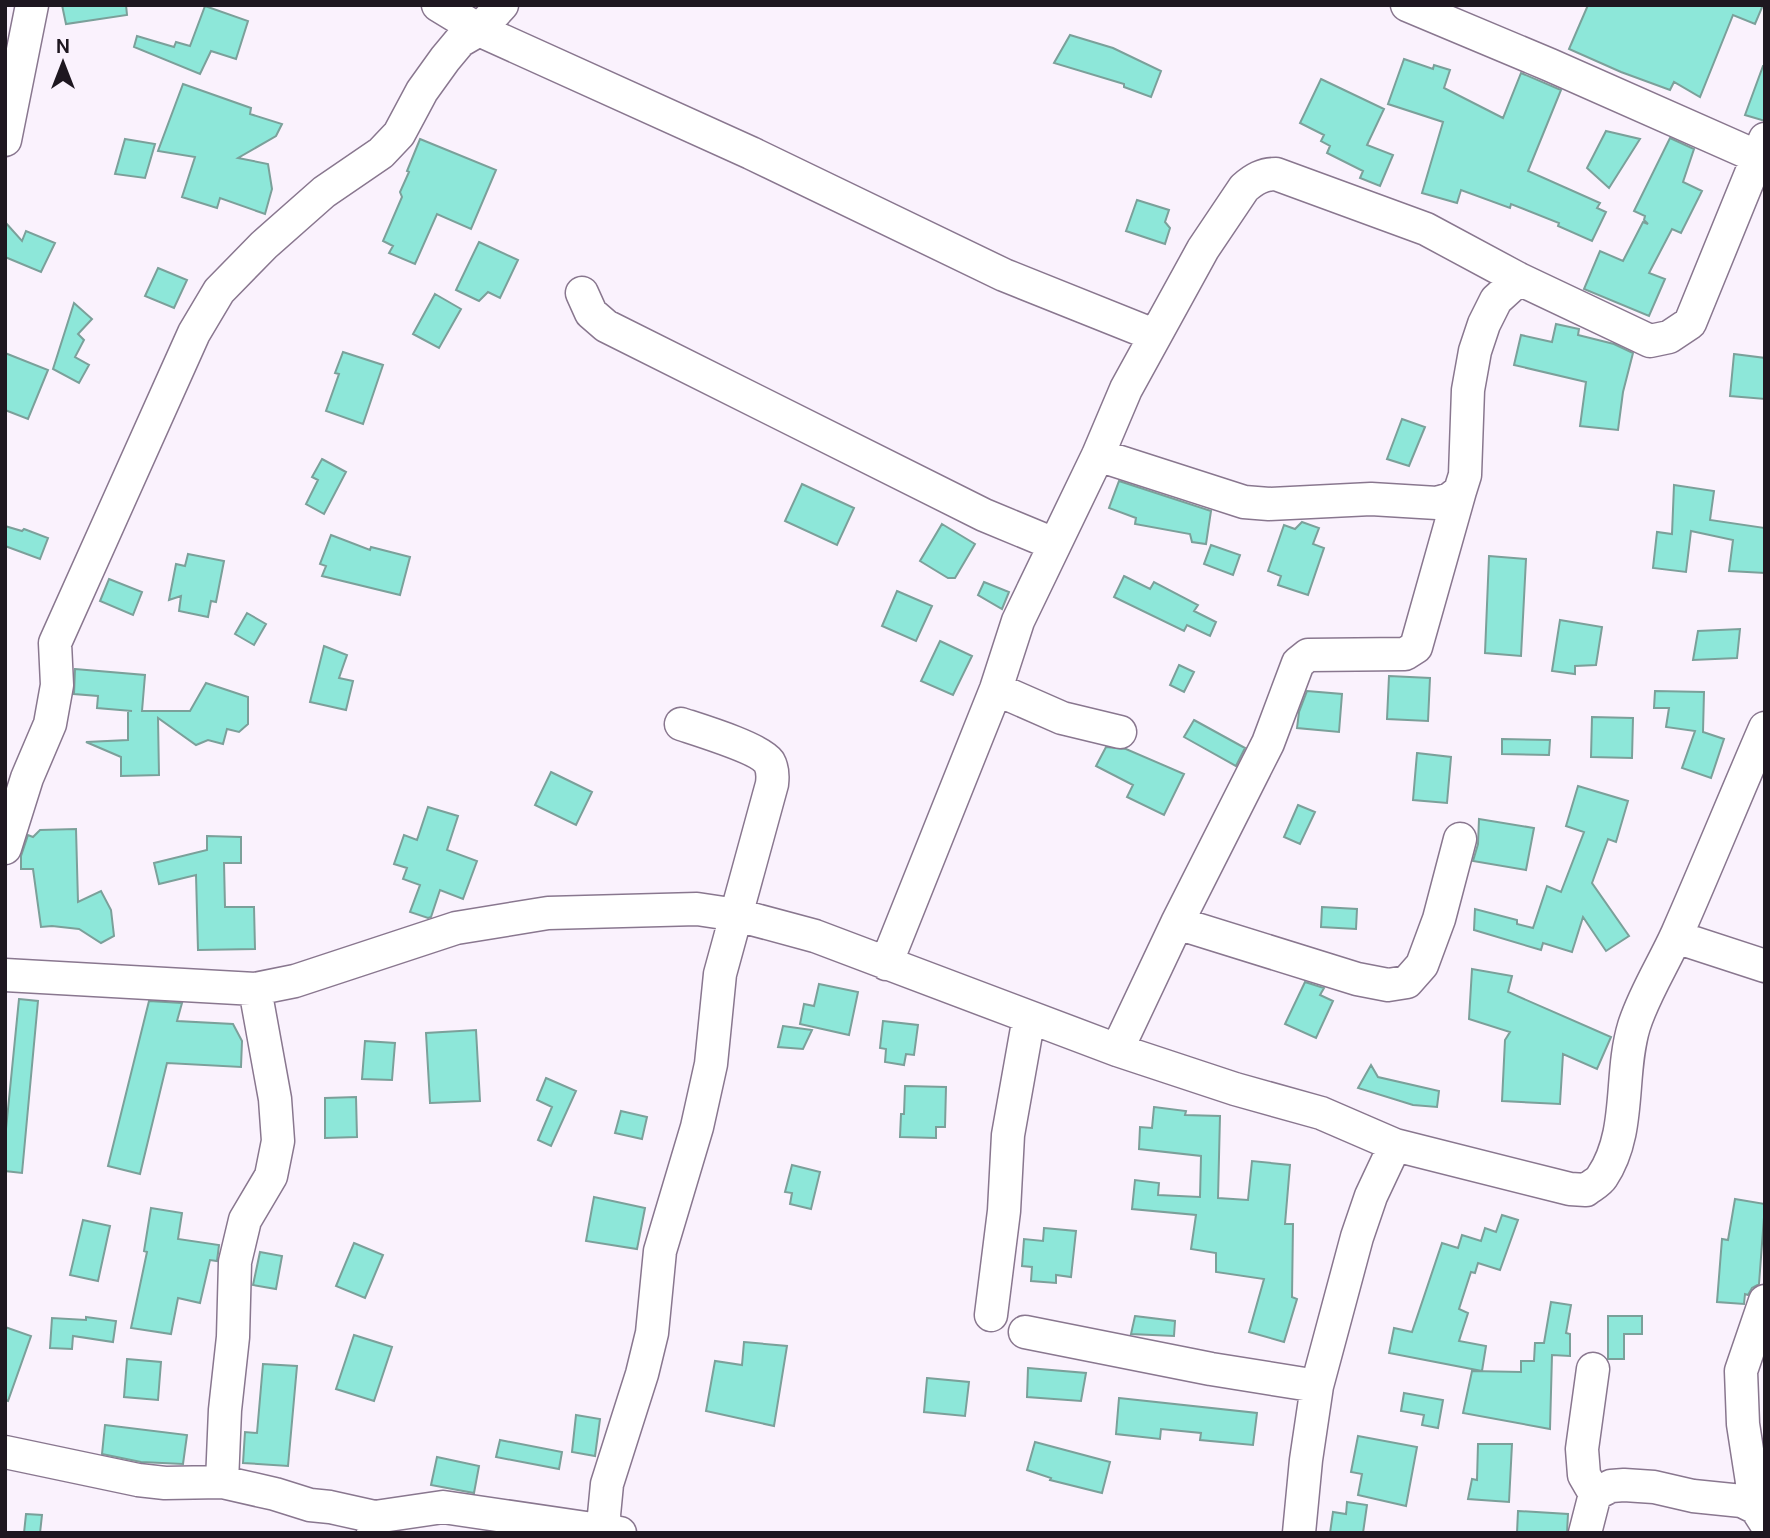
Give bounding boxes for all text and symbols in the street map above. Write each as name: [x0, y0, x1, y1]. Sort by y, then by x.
north arrow: [28, 28, 98, 98]
text: N: [56, 34, 70, 59]

